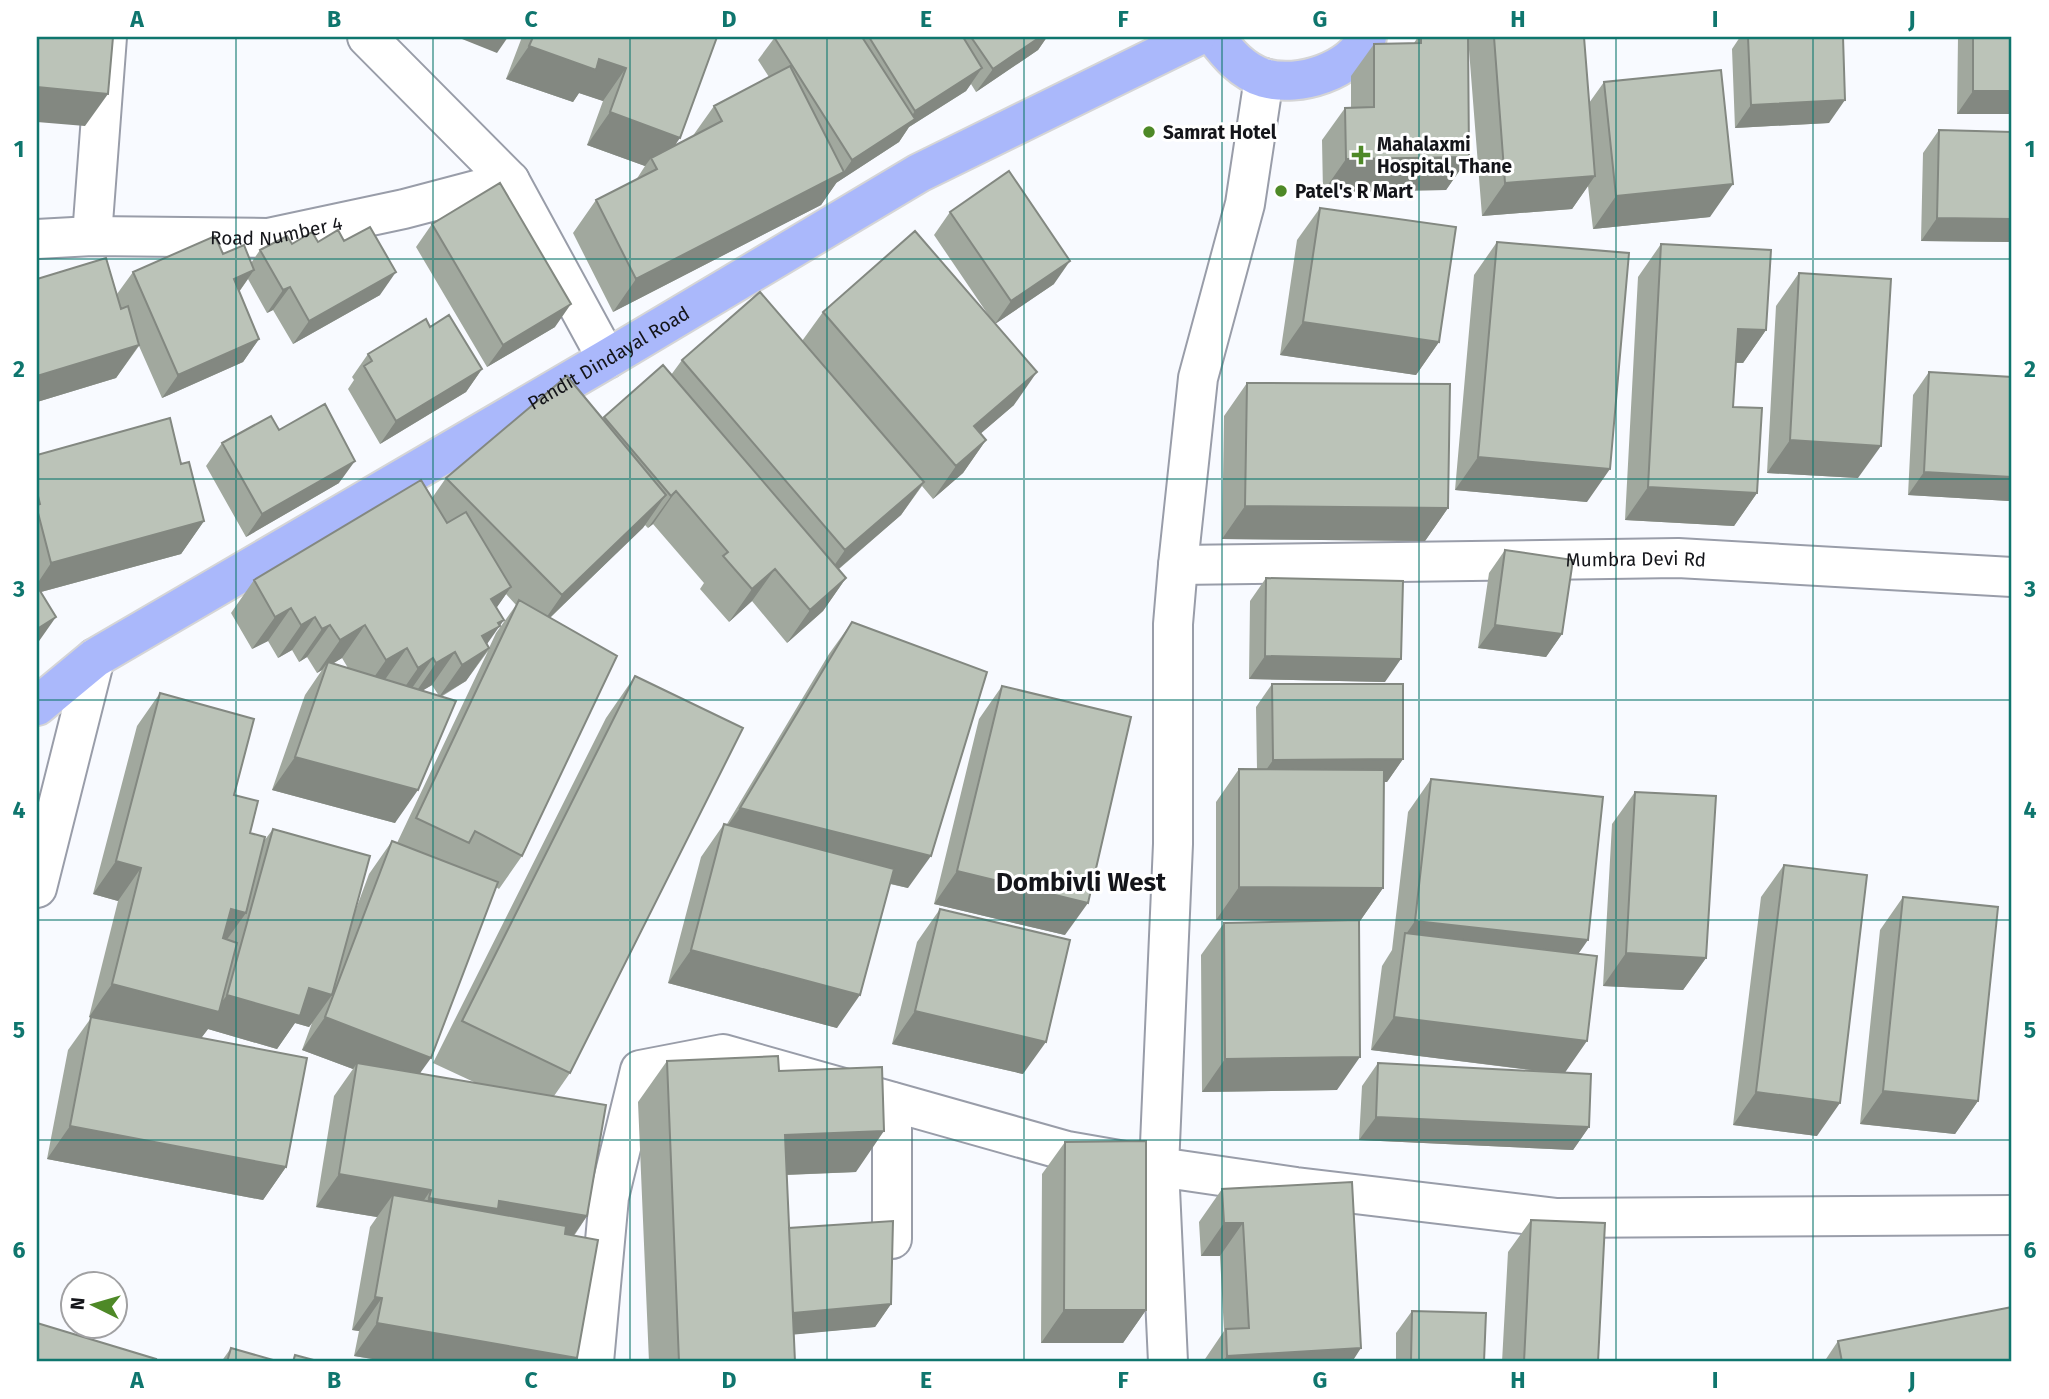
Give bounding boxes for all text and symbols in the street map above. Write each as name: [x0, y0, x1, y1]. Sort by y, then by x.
text: A: [129, 5, 144, 33]
text: B: [327, 5, 341, 33]
text: C: [524, 5, 538, 33]
text: D: [722, 5, 737, 33]
text: E: [920, 5, 932, 33]
text: F: [1117, 5, 1129, 33]
text: G: [1313, 5, 1327, 33]
text: H: [1510, 5, 1526, 33]
text: I: [1712, 5, 1718, 33]
text: J: [1907, 5, 1916, 33]
place label: Samrat Hotel: [1163, 121, 1277, 144]
marker: Samrat Hotel: [1141, 124, 1157, 140]
place label: Mahalaxmi Hospital, Thane: [1377, 133, 1512, 178]
text: 1: [14, 135, 24, 163]
text: 1: [2025, 135, 2035, 163]
marker: Mahalaxmi Hospital, Thane: [1351, 145, 1371, 165]
place label: Patel's R Mart: [1295, 180, 1414, 203]
marker: Patel's R Mart: [1273, 183, 1289, 199]
street label: Road Number 4: [210, 211, 344, 250]
street label: Pandit Dindayal Road: [523, 301, 693, 414]
text: 2: [13, 355, 25, 383]
text: 2: [2024, 355, 2036, 383]
street label: Mumbra Devi Rd: [1566, 546, 1707, 571]
text: 3: [12, 575, 25, 603]
text: 3: [2023, 575, 2036, 603]
text: 4: [13, 796, 26, 824]
text: 4: [2024, 796, 2037, 824]
district label: Dombivli West: [996, 867, 1167, 898]
text: 5: [13, 1016, 25, 1044]
text: 5: [2024, 1016, 2036, 1044]
text: 6: [13, 1236, 26, 1264]
text: 6: [2024, 1236, 2037, 1264]
north arrow: [60, 1270, 130, 1340]
text: N: [66, 1296, 90, 1311]
text: A: [129, 1366, 144, 1394]
text: B: [327, 1366, 341, 1394]
text: C: [524, 1366, 538, 1394]
text: D: [722, 1366, 737, 1394]
text: E: [920, 1366, 932, 1394]
text: F: [1117, 1366, 1129, 1394]
text: G: [1313, 1366, 1327, 1394]
text: H: [1510, 1366, 1526, 1394]
text: I: [1712, 1366, 1718, 1394]
text: J: [1907, 1366, 1916, 1394]

